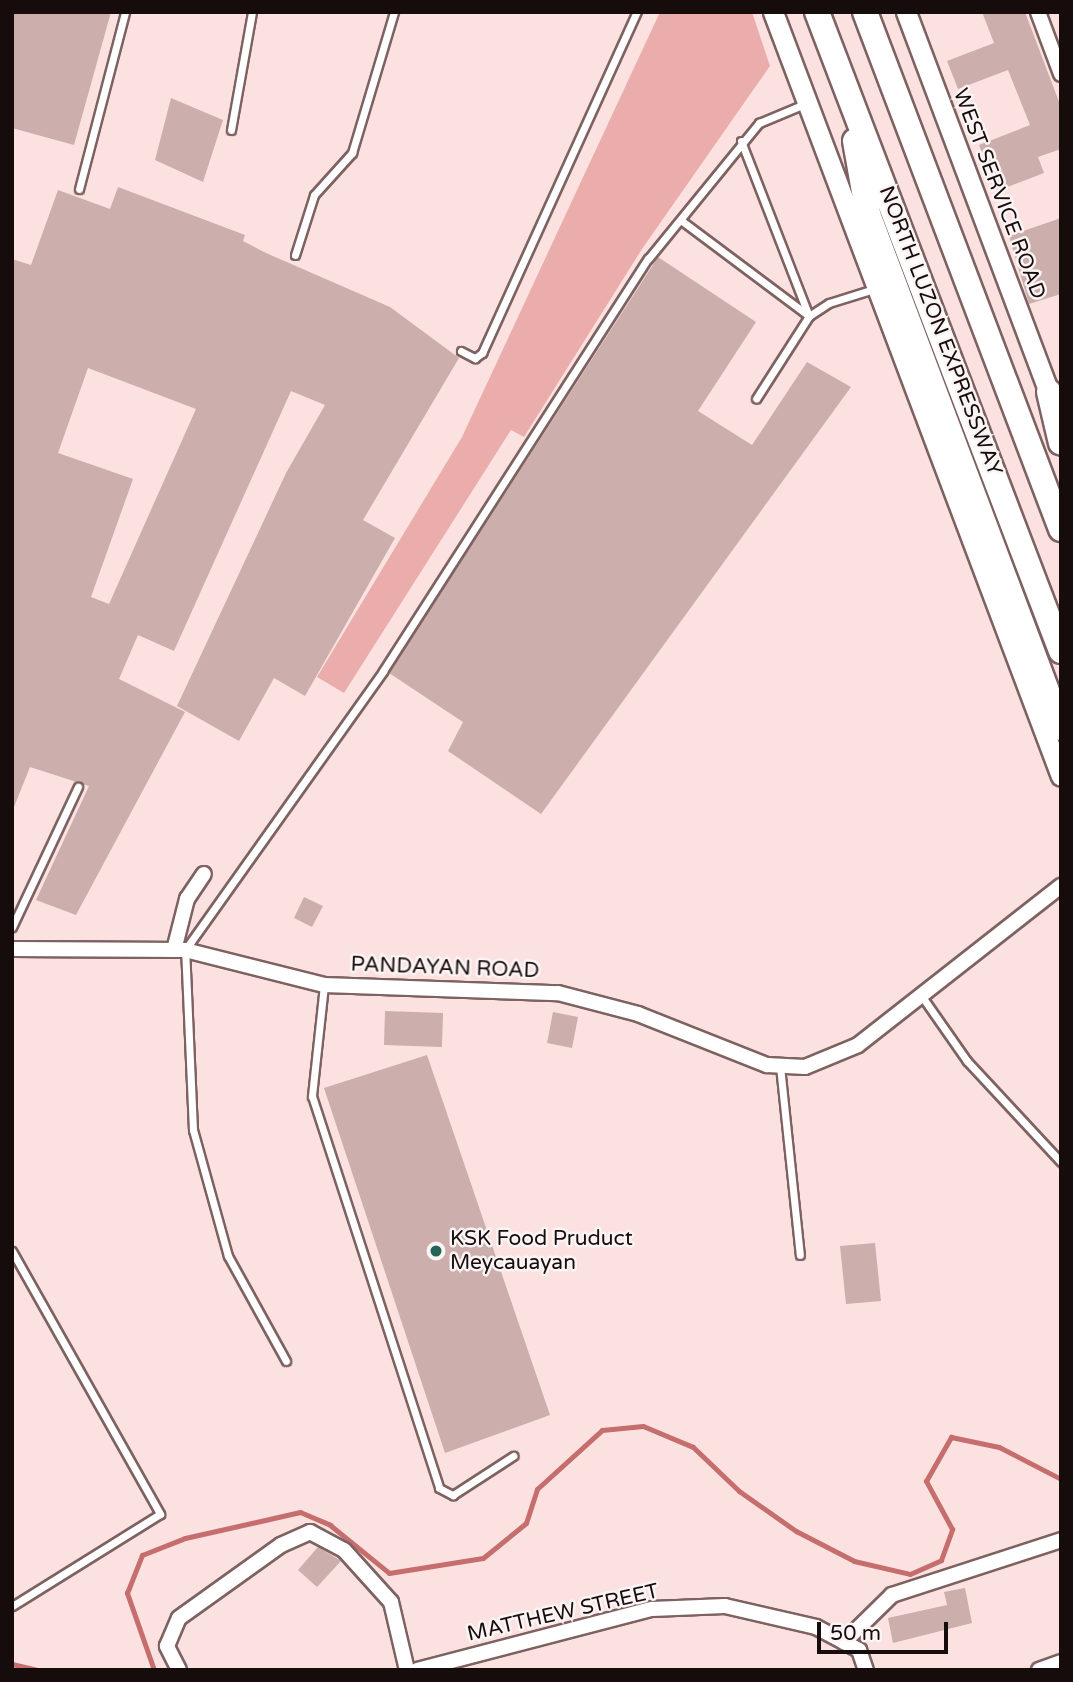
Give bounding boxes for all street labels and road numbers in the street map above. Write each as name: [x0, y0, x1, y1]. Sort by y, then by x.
street label: WEST SERVICE ROAD: [947, 85, 1051, 303]
street label: NORTH LUZON EXPRESSWAY: [873, 183, 1007, 479]
street label: PANDAYAN ROAD: [350, 952, 540, 984]
street label: MATTHEW STREET: [465, 1579, 661, 1647]

